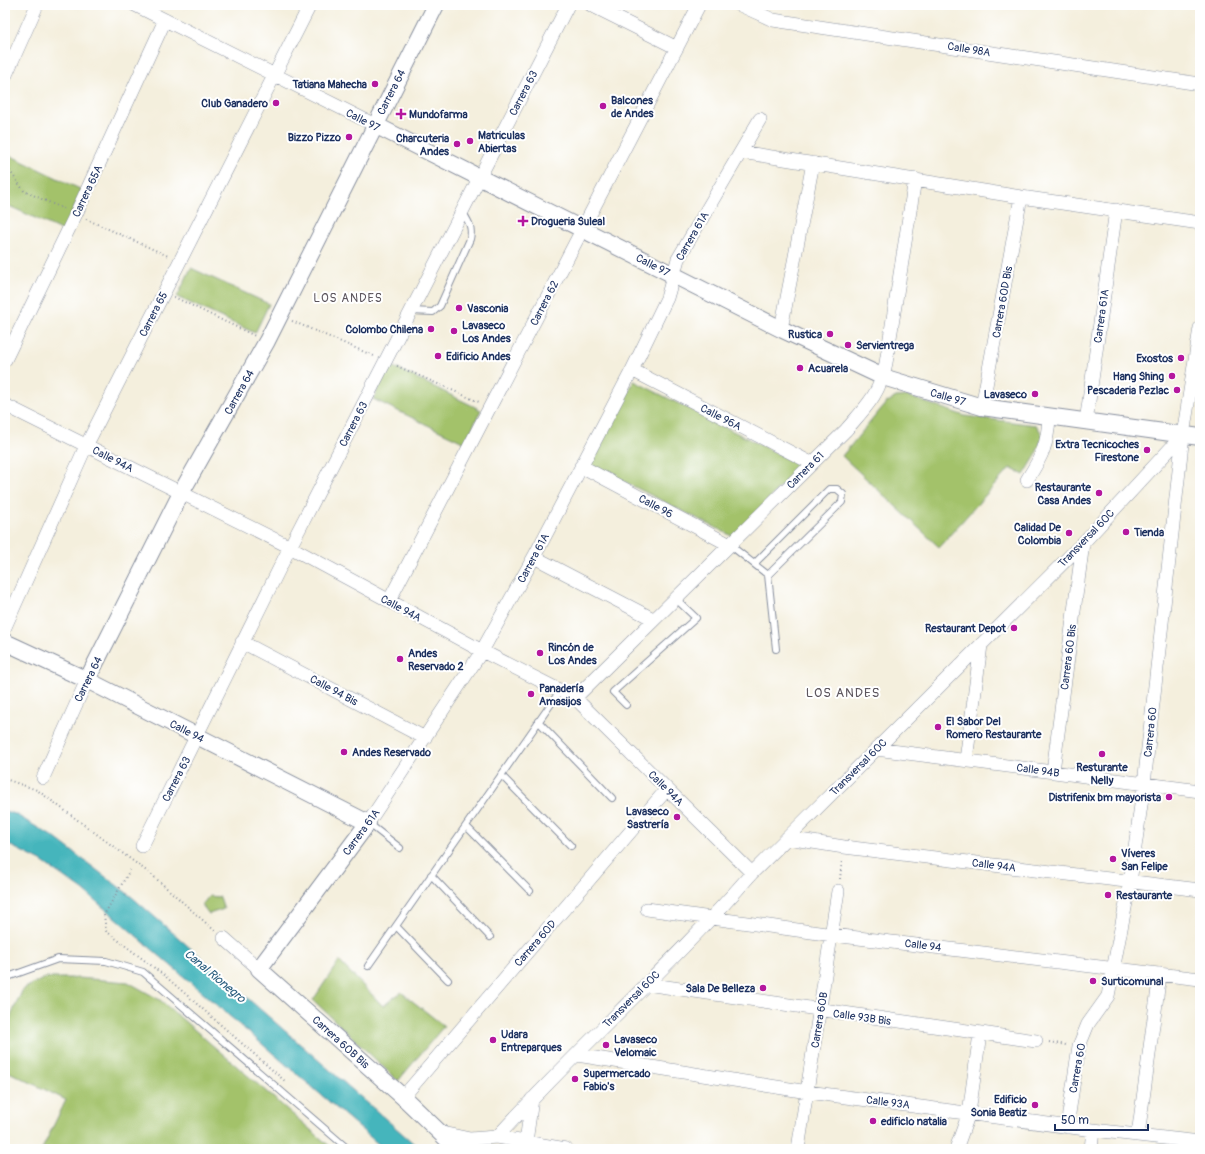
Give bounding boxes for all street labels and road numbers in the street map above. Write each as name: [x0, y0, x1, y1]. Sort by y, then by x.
street label: Calle 98A: [947, 40, 991, 59]
street label: Carrera 64: [374, 67, 409, 117]
street label: Carrera 63: [507, 68, 540, 118]
street label: Calle 97: [344, 106, 382, 135]
street label: Carrera 65A: [70, 163, 105, 219]
street label: Carrera 61A: [673, 210, 712, 263]
street label: Calle 97: [634, 251, 672, 280]
street label: Carrera 60D Bis: [990, 265, 1015, 339]
street label: Carrera 62: [528, 278, 561, 328]
street label: Carrera 61A: [1091, 288, 1112, 344]
street label: Carrera 65: [137, 290, 170, 339]
street label: Carrera 64: [222, 367, 257, 417]
street label: Calle 97: [929, 386, 967, 409]
street label: Carrera 63: [337, 399, 370, 449]
street label: Calle 96A: [698, 402, 743, 433]
street label: Calle 94A: [90, 444, 135, 475]
street label: Carrera 61: [784, 449, 827, 492]
street label: Calle 96: [636, 492, 675, 521]
street label: Transversal 60C: [1055, 507, 1117, 570]
street label: Carrera 61A: [515, 531, 552, 585]
street label: Calle 94A: [378, 592, 423, 625]
street label: Carrera 60 Bis: [1058, 624, 1079, 691]
street label: Carrera 64: [72, 654, 105, 704]
street label: Calle 94 Bis: [308, 672, 360, 709]
street label: Carrera 60: [1141, 706, 1160, 758]
street label: Calle 94: [167, 717, 207, 746]
street label: Transversal 60C: [827, 736, 890, 799]
street label: Carrera 63: [160, 754, 193, 804]
street label: Calle 94B: [1016, 761, 1060, 780]
street label: Calle 94A: [645, 768, 686, 809]
street label: Carrera 61A: [340, 807, 383, 858]
street label: Calle 94A: [971, 856, 1017, 875]
street label: Carrera 60D: [512, 917, 559, 969]
street label: Calle 94: [904, 937, 943, 954]
street label: Transversal 60C: [600, 968, 663, 1031]
street label: Carrera 60B: [809, 991, 830, 1049]
street label: Calle 93B Bis: [832, 1007, 892, 1028]
street label: Carrera 60B Bis: [310, 1013, 372, 1071]
street label: Carrera 60: [1067, 1042, 1088, 1094]
street label: Calle 93A: [865, 1093, 911, 1112]

